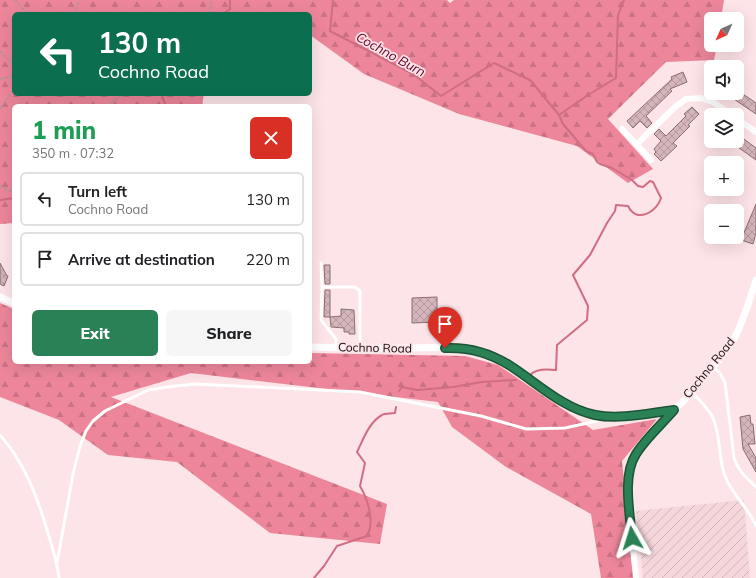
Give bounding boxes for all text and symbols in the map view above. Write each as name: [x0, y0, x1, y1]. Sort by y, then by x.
north arrow: [704, 12, 744, 52]
map controls: [704, 12, 744, 244]
text: 130 m: [98, 25, 181, 60]
icon: left: [32, 28, 84, 80]
water label: Cochno Burn: [353, 28, 429, 80]
text: Cochno Road: [98, 60, 209, 83]
button: sound: [704, 60, 744, 100]
button: layers: [704, 108, 744, 148]
text: 1 min: [32, 115, 96, 145]
button: close: [250, 117, 292, 159]
text: 350 m · 07:32: [32, 145, 114, 161]
button: +: [704, 156, 744, 196]
text: Turn left: [68, 182, 127, 201]
icon: left: [34, 188, 56, 210]
text: 130 m: [246, 190, 290, 209]
text: Cochno Road: [68, 201, 148, 217]
button: −: [704, 204, 744, 244]
icon: arrive: [34, 248, 56, 270]
text: Arrive at destination: [68, 250, 215, 269]
text: 220 m: [246, 250, 290, 269]
pin: [428, 307, 462, 348]
button: Exit: [32, 310, 158, 356]
button: Share: [166, 310, 292, 356]
icon: arrive: [434, 313, 456, 335]
street label: Cochno Road: [679, 334, 738, 401]
street label: Cochno Road: [338, 339, 412, 356]
position arrow: [611, 517, 653, 559]

